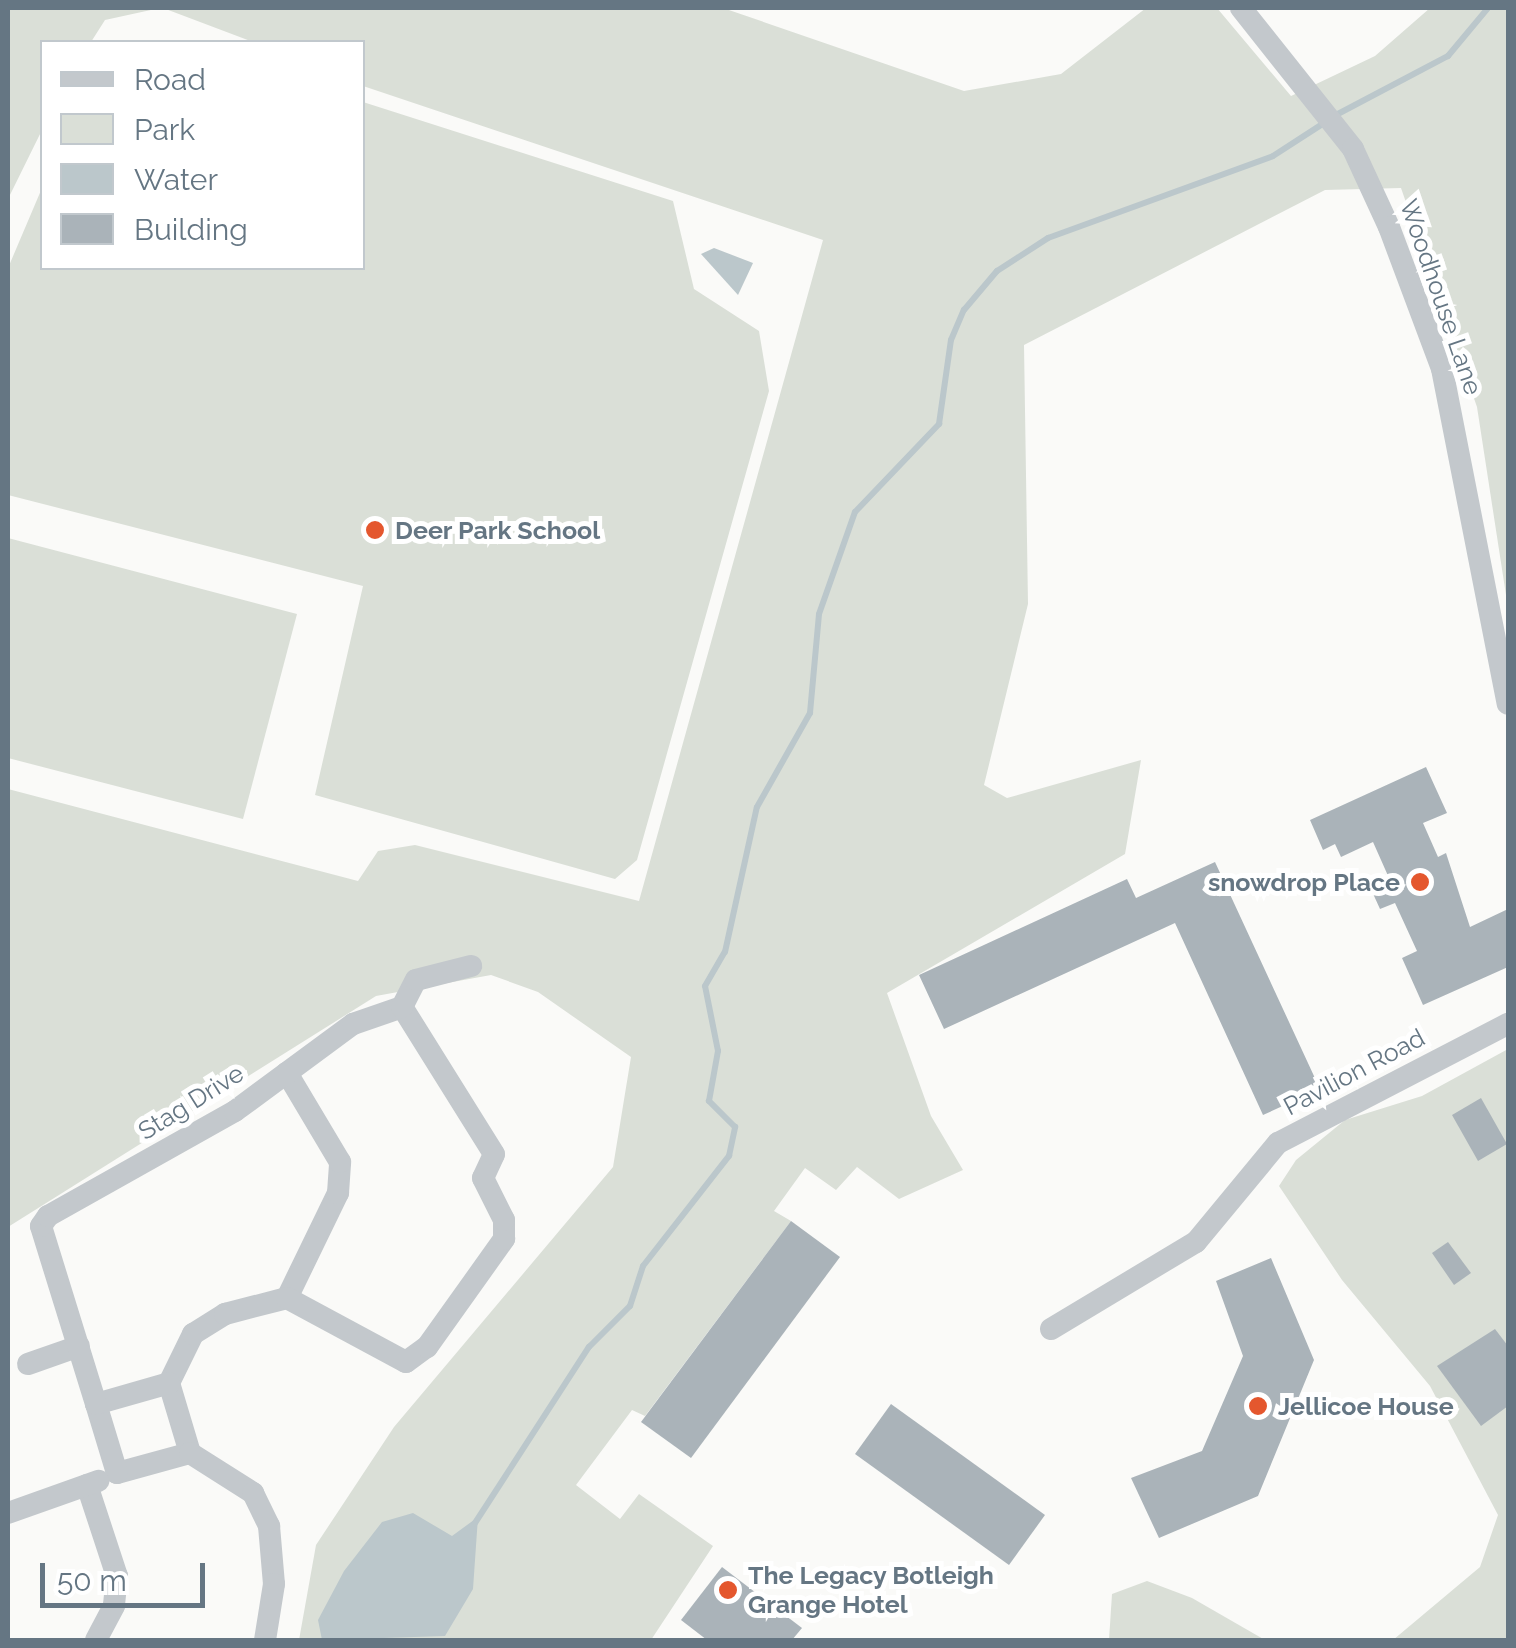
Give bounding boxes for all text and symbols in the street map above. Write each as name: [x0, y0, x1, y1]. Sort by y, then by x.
legend: [40, 40, 365, 270]
text: Road: [134, 62, 206, 97]
text: Park: [134, 112, 195, 147]
text: Water: [134, 162, 218, 197]
street label: Woodhouse Lane: [1394, 195, 1488, 399]
text: Building: [134, 212, 248, 247]
place label: Deer Park School: [395, 515, 601, 545]
marker: Deer Park School: [364, 519, 386, 541]
place label: snowdrop Place: [1208, 867, 1400, 897]
marker: snowdrop Place: [1409, 871, 1431, 893]
street label: Pavilion Road: [1278, 1022, 1430, 1122]
street label: Stag Drive: [133, 1058, 249, 1146]
place label: Jellicoe House: [1278, 1391, 1454, 1421]
marker: Jellicoe House: [1247, 1395, 1269, 1417]
scale bar: [45, 1543, 210, 1605]
place label: The Legacy Botleigh Grange Hotel: [748, 1561, 995, 1620]
text: 50 m: [57, 1563, 127, 1598]
marker: The Legacy Botleigh Grange Hotel: [717, 1579, 739, 1601]

